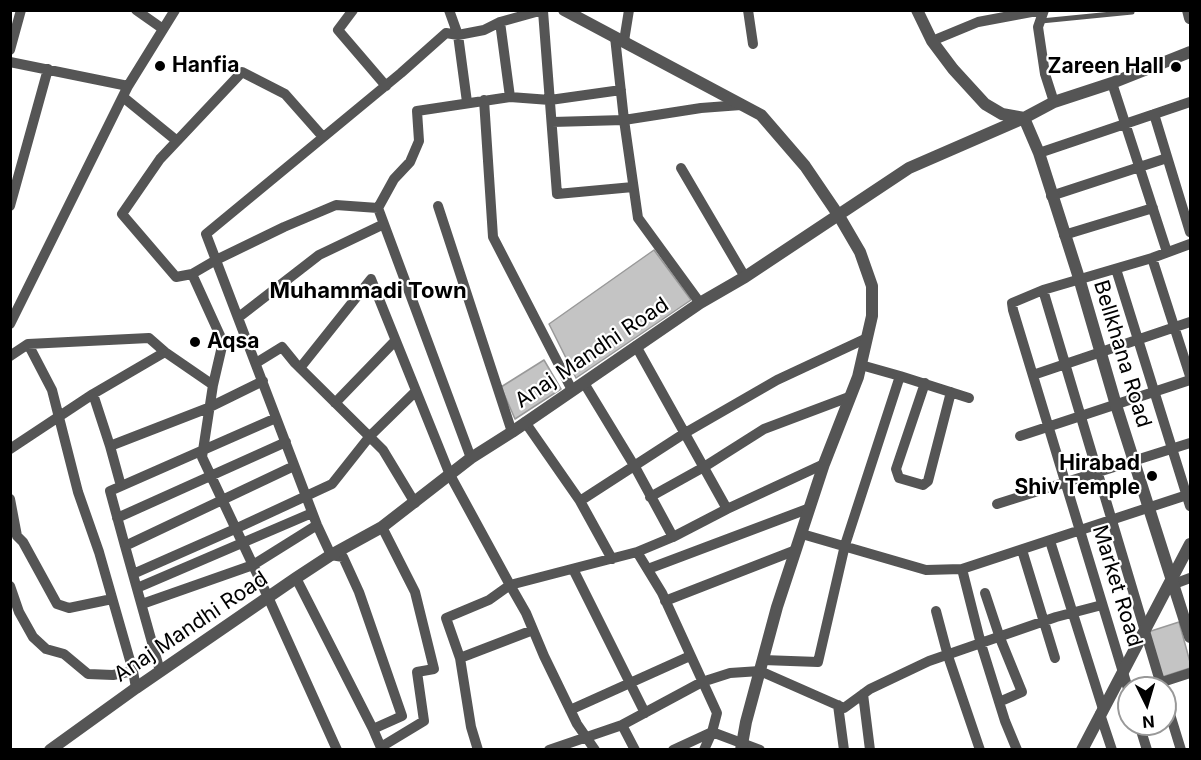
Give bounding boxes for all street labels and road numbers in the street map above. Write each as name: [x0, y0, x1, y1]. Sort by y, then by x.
street label: Bellkhana Road: [1088, 277, 1156, 431]
street label: Anaj Mandhi Road: [510, 292, 674, 414]
street label: Market Road: [1087, 522, 1147, 650]
street label: Anaj Mandhi Road: [109, 566, 273, 688]

